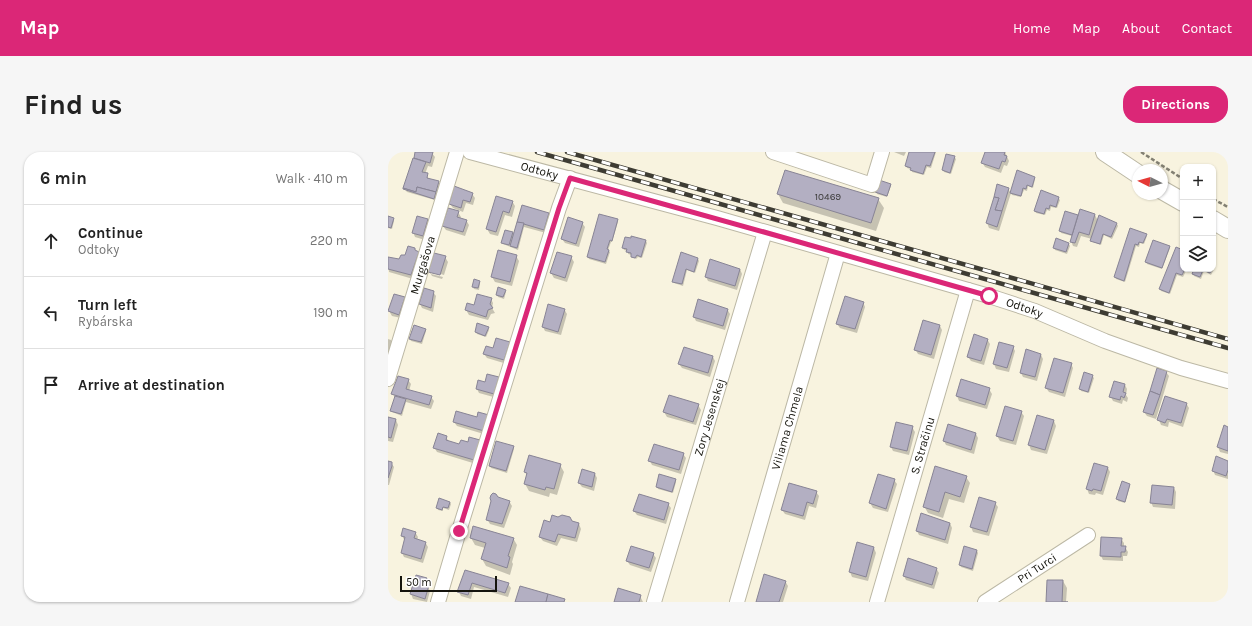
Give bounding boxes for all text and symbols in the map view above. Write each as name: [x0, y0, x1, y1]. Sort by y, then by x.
text: Map: [20, 17, 59, 39]
text: Home: [1013, 20, 1050, 37]
text: Map: [1072, 20, 1100, 37]
text: About: [1122, 20, 1160, 37]
text: Contact: [1182, 20, 1232, 37]
button: Directions: [1123, 86, 1228, 123]
text: Find us: [24, 88, 123, 121]
street label: Odtoky: [519, 159, 560, 182]
north arrow: [1132, 164, 1168, 200]
map controls: [1180, 164, 1216, 272]
button: +: [1180, 164, 1216, 200]
text: 6 min: [40, 168, 87, 188]
text: Walk · 410 m: [276, 171, 348, 186]
house number: 10469: [815, 191, 841, 203]
button: −: [1180, 200, 1216, 236]
text: Continue: [78, 224, 143, 242]
icon: ahead: [40, 230, 62, 252]
text: 220 m: [310, 233, 348, 248]
street label: Murgašova: [407, 234, 438, 296]
button: layers: [1180, 236, 1216, 272]
text: Odtoky: [78, 242, 119, 257]
route start: [980, 287, 998, 305]
street label: Odtoky: [1004, 295, 1046, 321]
text: Turn left: [78, 296, 137, 314]
icon: left: [40, 302, 62, 324]
text: 190 m: [313, 305, 348, 320]
text: Rybárska: [78, 314, 133, 329]
icon: arrive: [40, 374, 62, 396]
text: Arrive at destination: [78, 376, 225, 394]
street label: Zory Jesenskej: [691, 377, 728, 458]
street label: Viliama Chmela: [769, 385, 806, 472]
street label: S. Stračinu: [908, 415, 938, 476]
route end: [450, 522, 468, 540]
street label: Pri Turci: [1015, 550, 1059, 586]
scale bar: [400, 574, 497, 593]
text: 50 m: [406, 576, 432, 589]

